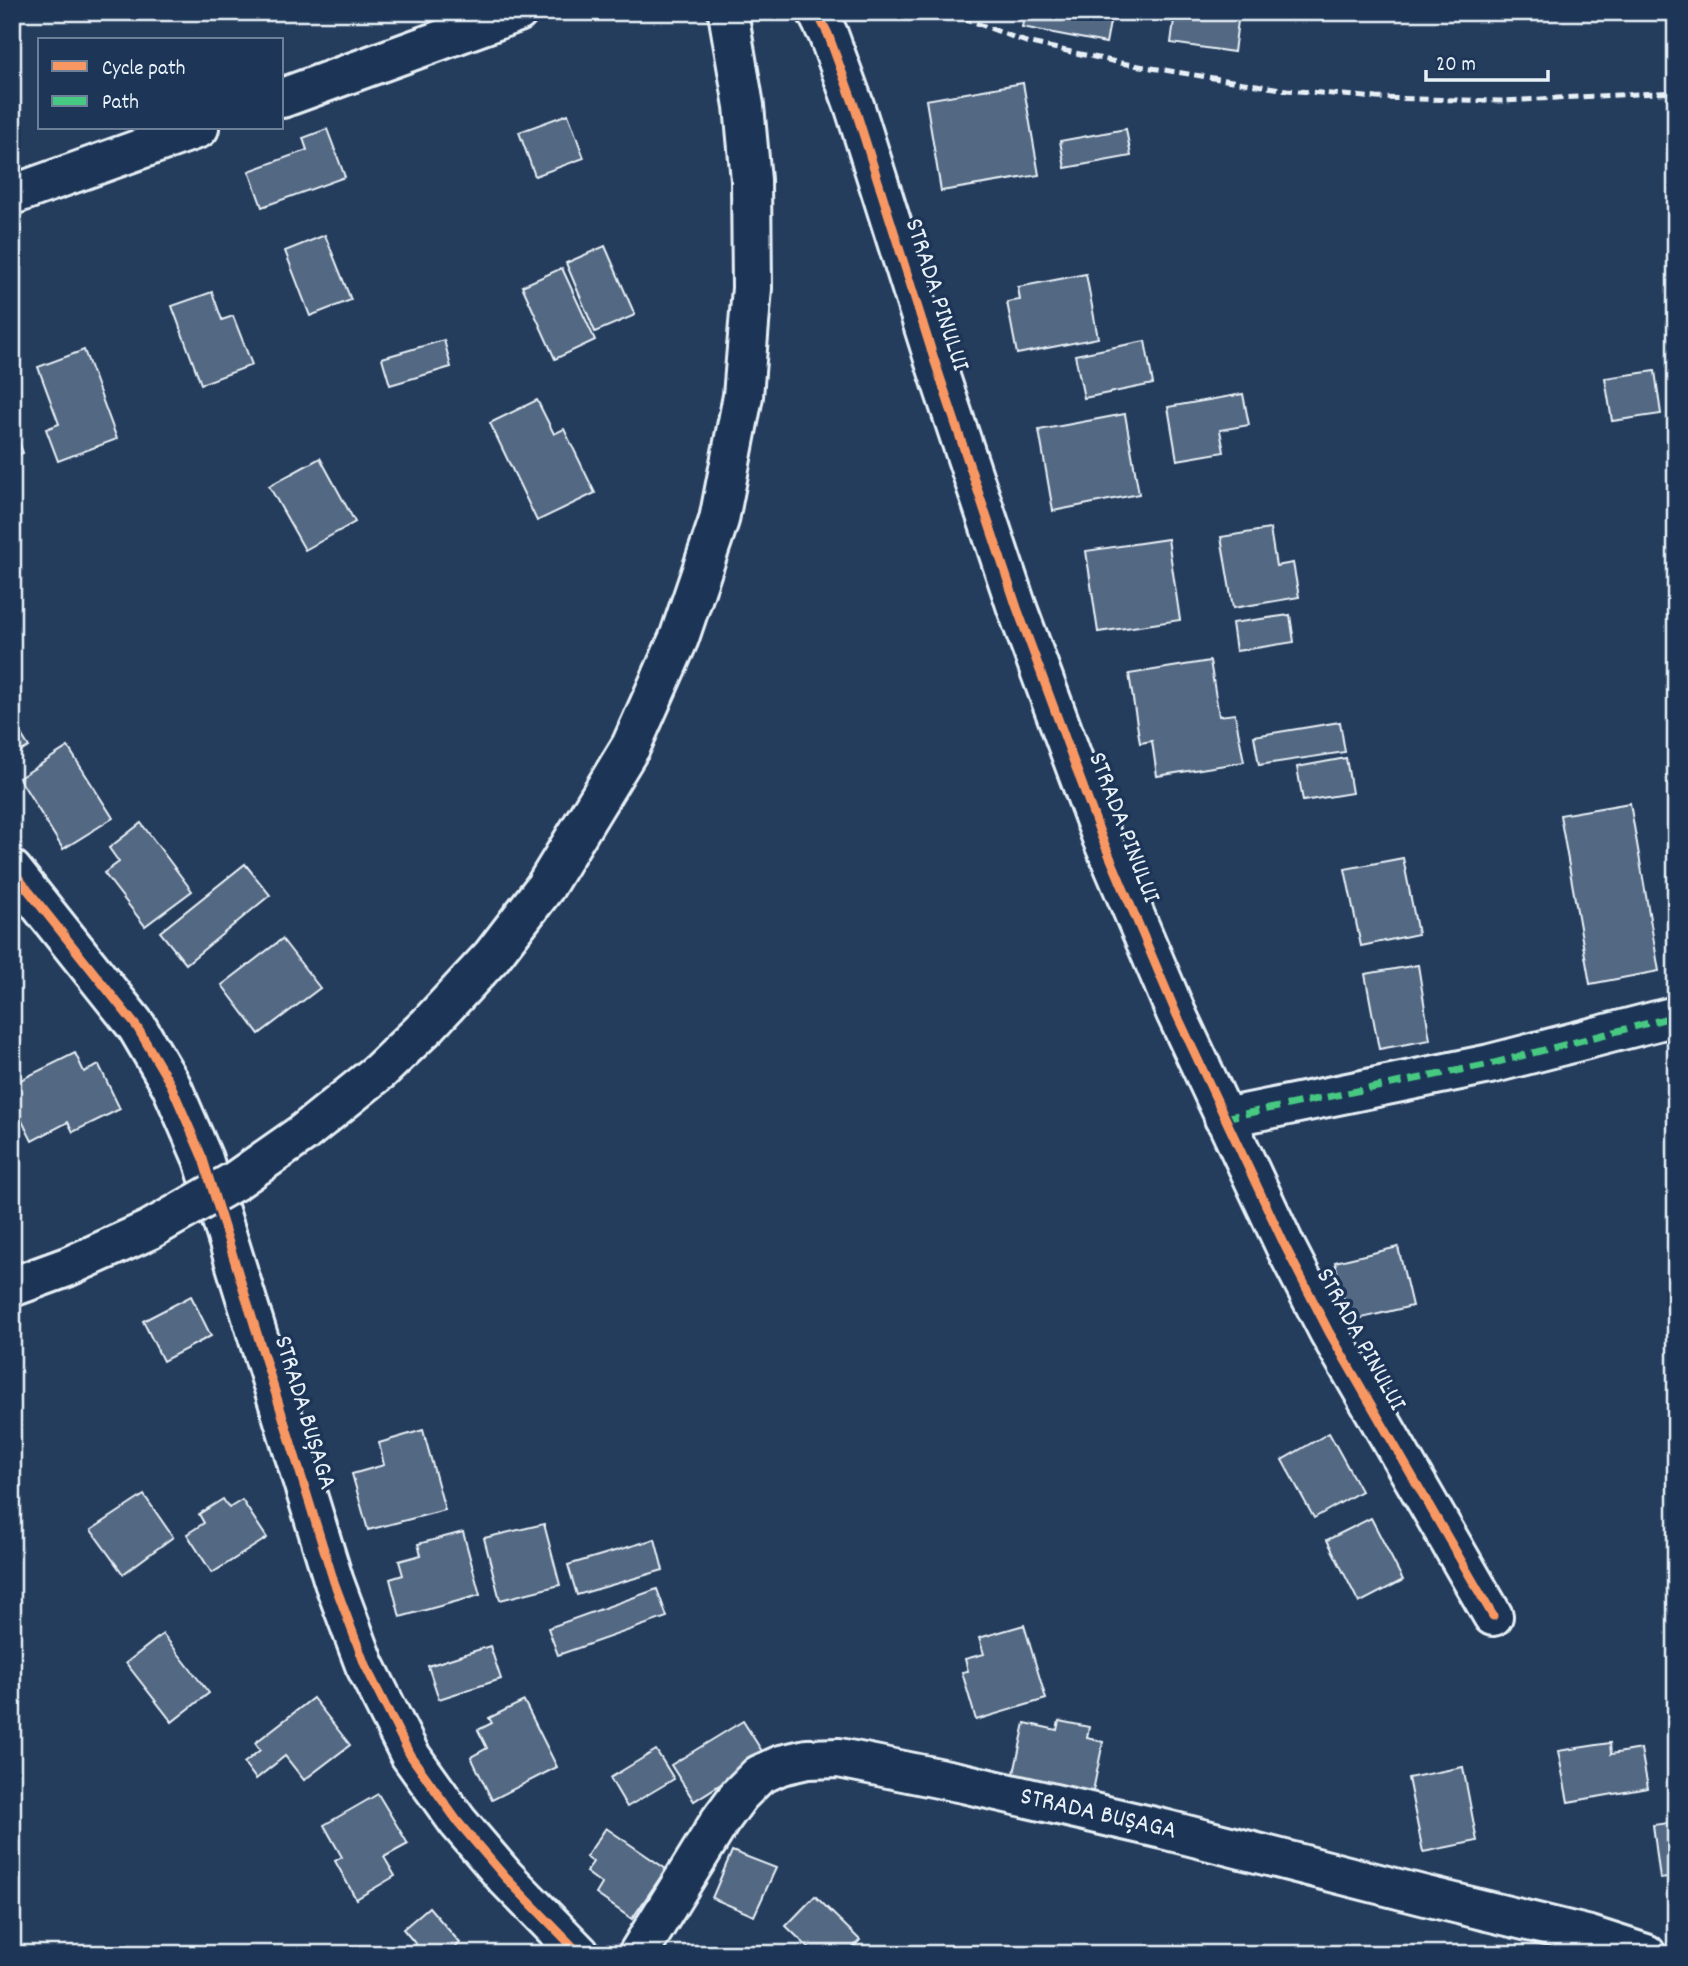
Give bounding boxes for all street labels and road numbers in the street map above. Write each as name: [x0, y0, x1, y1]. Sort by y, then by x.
street label: STRADA PINULUI: [894, 214, 978, 376]
street label: STRADA PINULUI: [1077, 747, 1169, 909]
street label: STRADA PINULUI: [1305, 1262, 1415, 1418]
street label: STRADA BUȘAGA: [263, 1331, 345, 1495]
street label: STRADA BUȘAGA: [1017, 1778, 1181, 1850]

